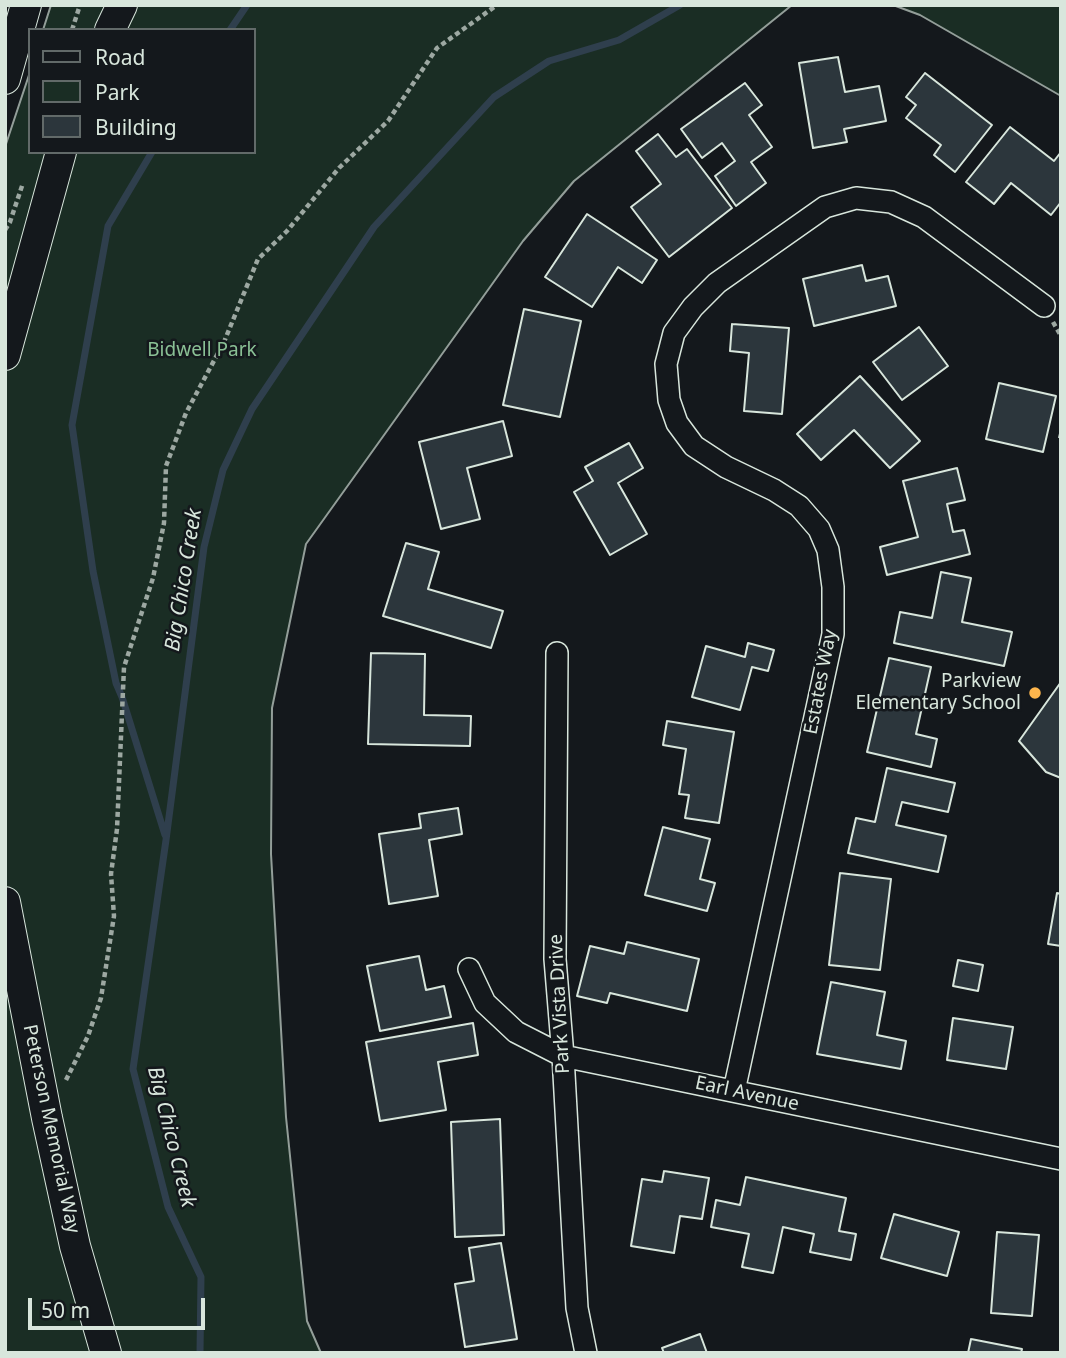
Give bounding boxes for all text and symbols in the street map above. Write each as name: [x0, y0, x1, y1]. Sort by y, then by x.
legend: [28, 28, 256, 154]
text: Road: [95, 43, 145, 71]
text: Park: [95, 78, 139, 106]
text: Building: [95, 113, 177, 141]
park label: Bidwell Park: [147, 340, 257, 362]
water label: Big Chico Creek: [160, 507, 208, 653]
street label: Estates Way: [800, 628, 842, 736]
place label: Parkview Elementary School: [855, 671, 1021, 715]
marker: Parkview Elementary School: [1027, 685, 1043, 701]
street label: Park Vista Drive: [545, 934, 575, 1074]
street label: Peterson Memorial Way: [18, 1022, 84, 1236]
water label: Big Chico Creek: [141, 1064, 201, 1210]
street label: Earl Avenue: [693, 1072, 801, 1116]
scale bar: [32, 1284, 208, 1328]
text: 50 m: [41, 1296, 90, 1324]

